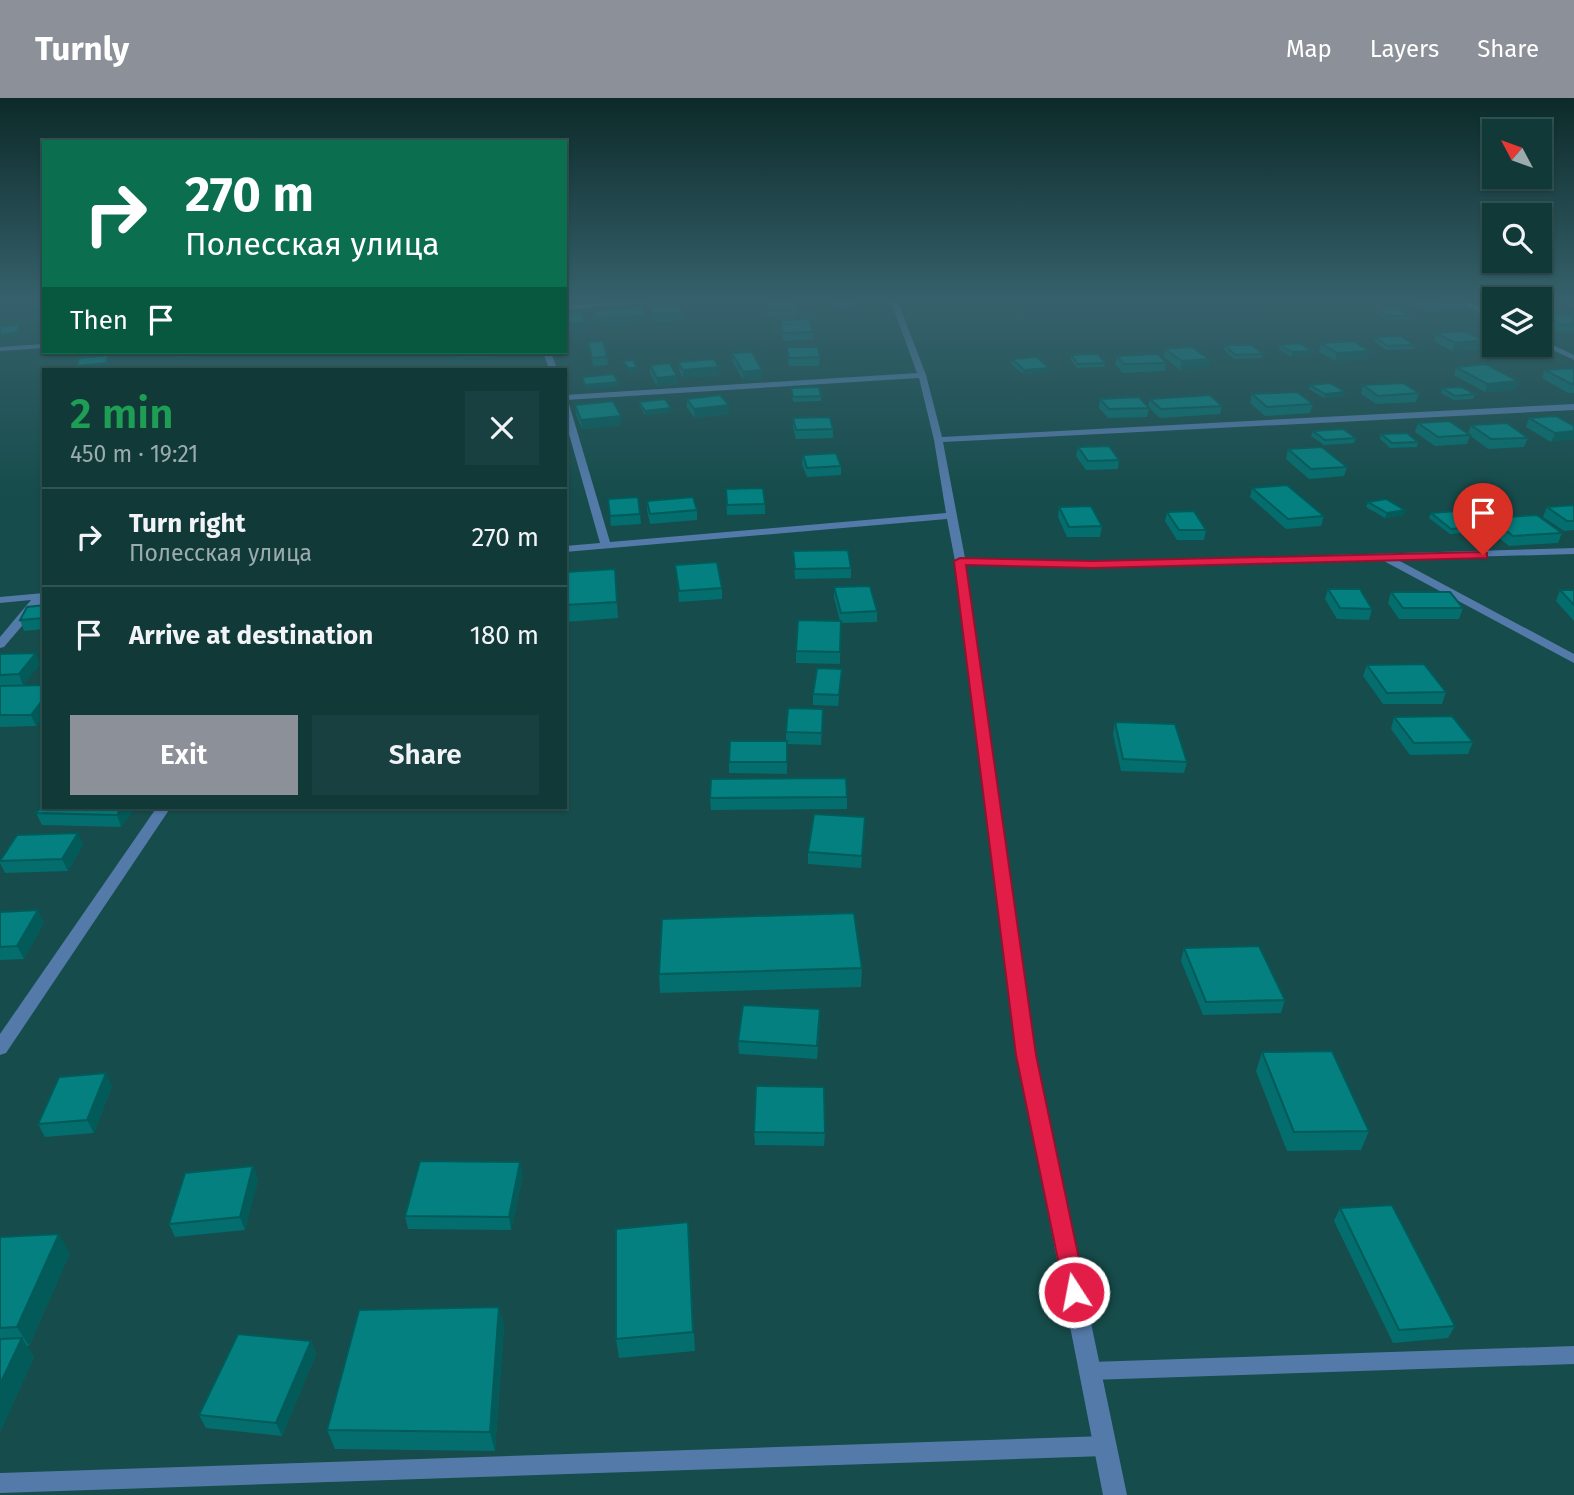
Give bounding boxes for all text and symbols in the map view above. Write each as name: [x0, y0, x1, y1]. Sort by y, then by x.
text: Turnly: [35, 29, 129, 69]
text: Map: [1286, 35, 1332, 63]
text: Layers: [1370, 35, 1439, 63]
text: Share: [1477, 35, 1539, 63]
north arrow: [1482, 119, 1552, 189]
map controls: [1482, 119, 1552, 357]
text: 270 m: [185, 165, 314, 224]
icon: right: [70, 168, 161, 259]
button: search: [1482, 203, 1552, 273]
text: Полесская улица: [185, 225, 440, 263]
button: layers: [1482, 287, 1552, 357]
icon: arrive: [142, 301, 180, 339]
text: Then: [70, 305, 128, 336]
text: 2 min: [70, 389, 174, 439]
button: close: [465, 391, 539, 465]
text: 450 m · 19:21: [70, 440, 198, 468]
pin: [1453, 483, 1513, 555]
icon: arrive: [1464, 494, 1502, 532]
text: Turn right: [129, 508, 246, 539]
icon: right: [70, 518, 108, 556]
text: 270 m: [471, 522, 539, 553]
text: Полесская улица: [129, 539, 312, 567]
icon: arrive: [70, 616, 108, 654]
text: Arrive at destination: [129, 620, 373, 651]
text: 180 m: [470, 620, 539, 651]
button: Exit: [70, 715, 298, 795]
button: Share: [312, 715, 539, 795]
position arrow: [1037, 1255, 1111, 1329]

